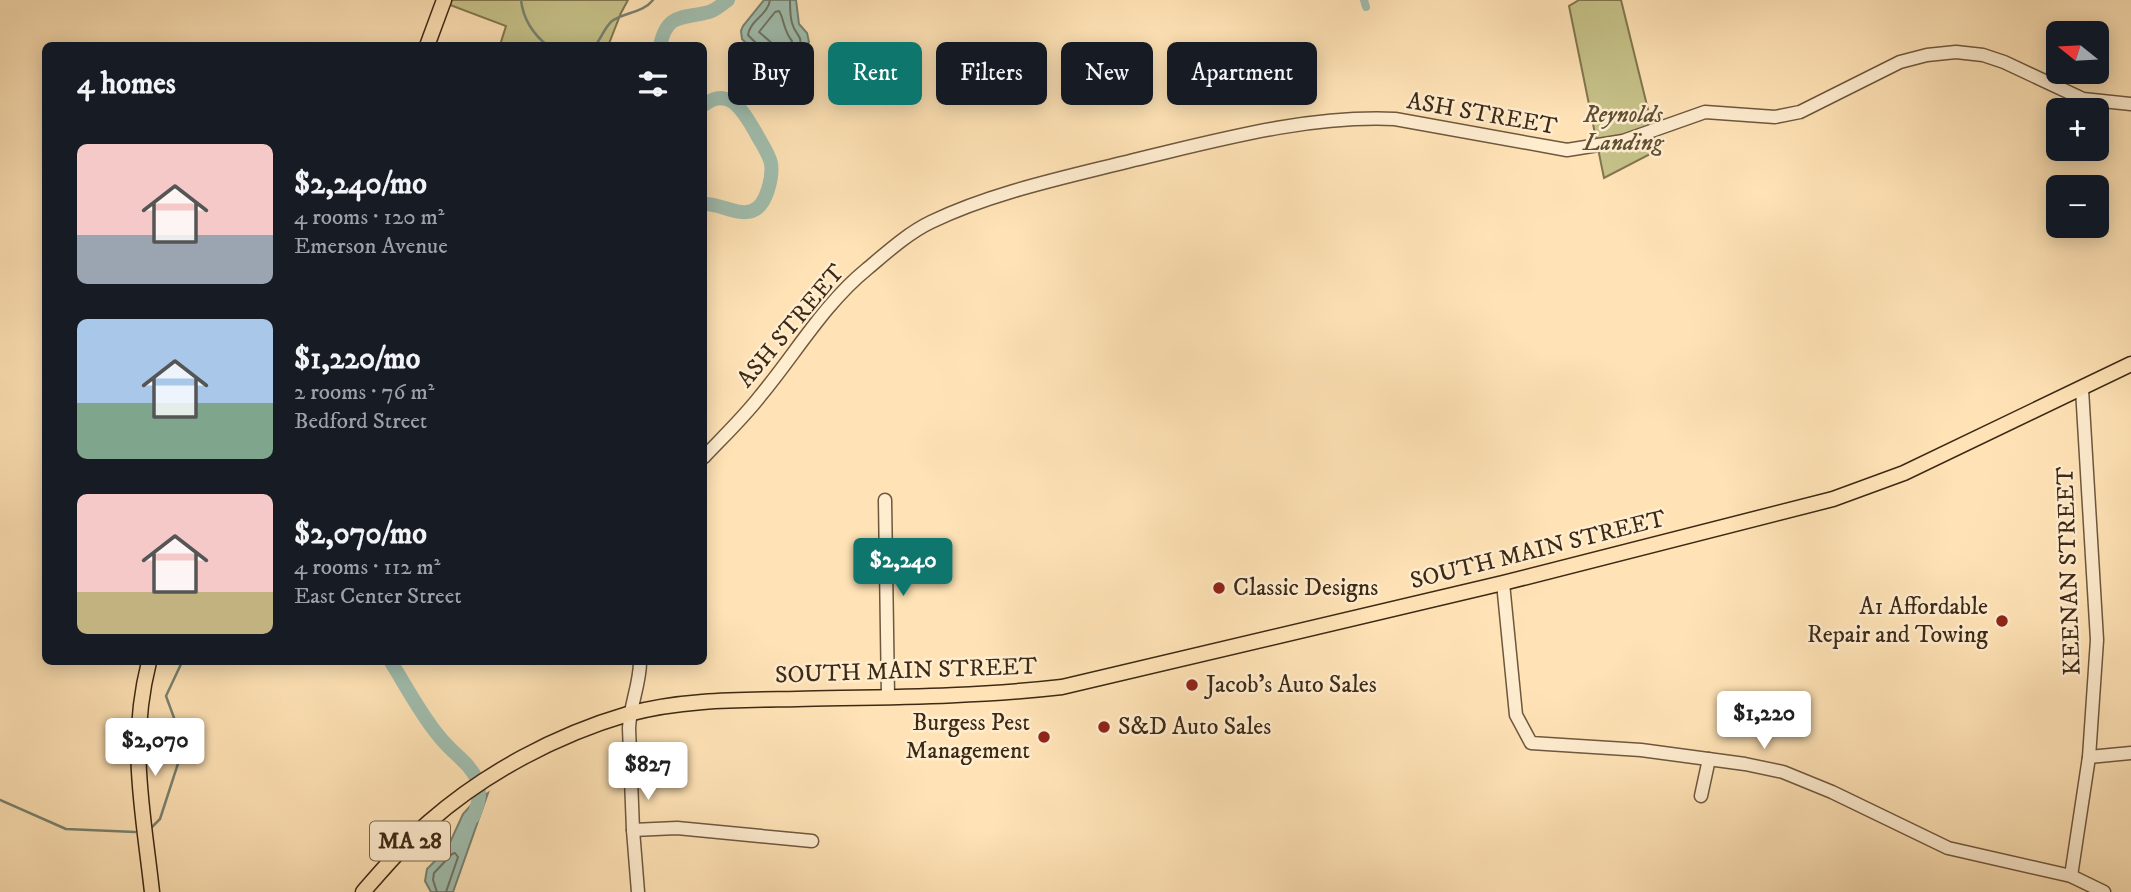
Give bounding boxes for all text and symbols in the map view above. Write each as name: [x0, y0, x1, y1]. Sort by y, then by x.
north arrow: [2046, 21, 2109, 84]
map controls: [2046, 21, 2109, 238]
chip: Buy: [728, 42, 814, 105]
chip: Rent: [828, 42, 922, 105]
chip: Filters: [936, 42, 1047, 105]
chip: New: [1061, 42, 1153, 105]
chip: Apartment: [1167, 42, 1317, 105]
icon: filters: [634, 65, 672, 103]
text: 4 homes: [77, 66, 176, 103]
street label: ASH STREET: [1405, 86, 1559, 142]
button: +: [2046, 98, 2109, 161]
park label: Reynolds Landing: [1581, 100, 1665, 158]
text: $2,240/mo: [294, 166, 427, 203]
icon: home: [133, 172, 217, 256]
button: −: [2046, 175, 2109, 238]
text: 4 rooms · 120 m²: [294, 203, 445, 232]
text: Emerson Avenue: [294, 232, 448, 261]
street label: ASH STREET: [731, 258, 851, 394]
text: $1,220/mo: [294, 341, 420, 378]
icon: home: [133, 347, 217, 431]
text: 2 rooms · 76 m²: [294, 378, 434, 407]
text: Bedford Street: [294, 407, 427, 436]
street label: KEENAN STREET: [2050, 466, 2088, 676]
street label: SOUTH MAIN STREET: [1407, 504, 1669, 596]
text: $2,070/mo: [294, 516, 427, 553]
icon: home: [133, 522, 217, 606]
pin: $2,240: [846, 538, 960, 598]
text: $2,240: [869, 546, 937, 575]
text: 4 rooms · 112 m²: [294, 553, 441, 582]
place label: Classic Designs: [1233, 573, 1378, 603]
marker: Classic Designs: [1211, 580, 1227, 596]
text: East Center Street: [294, 582, 462, 611]
place label: A1 Affordable Repair and Towing: [1807, 592, 1988, 650]
marker: A1 Affordable Repair and Towing: [1994, 613, 2010, 629]
street label: SOUTH MAIN STREET: [774, 651, 1038, 691]
place label: Jacob's Auto Sales: [1204, 670, 1377, 700]
marker: Jacob's Auto Sales: [1184, 677, 1200, 693]
pin: $1,220: [1707, 692, 1821, 751]
text: $1,220: [1733, 699, 1795, 728]
place label: Burgess Pest Management: [906, 708, 1030, 766]
place label: S&D Auto Sales: [1118, 712, 1271, 742]
pin: $2,070: [98, 718, 212, 778]
marker: S&D Auto Sales: [1096, 719, 1112, 735]
text: $2,070: [121, 726, 189, 755]
marker: Burgess Pest Management: [1036, 729, 1052, 745]
pin: $827: [607, 742, 689, 802]
text: $827: [625, 750, 671, 779]
road number: MA 28: [370, 821, 450, 860]

